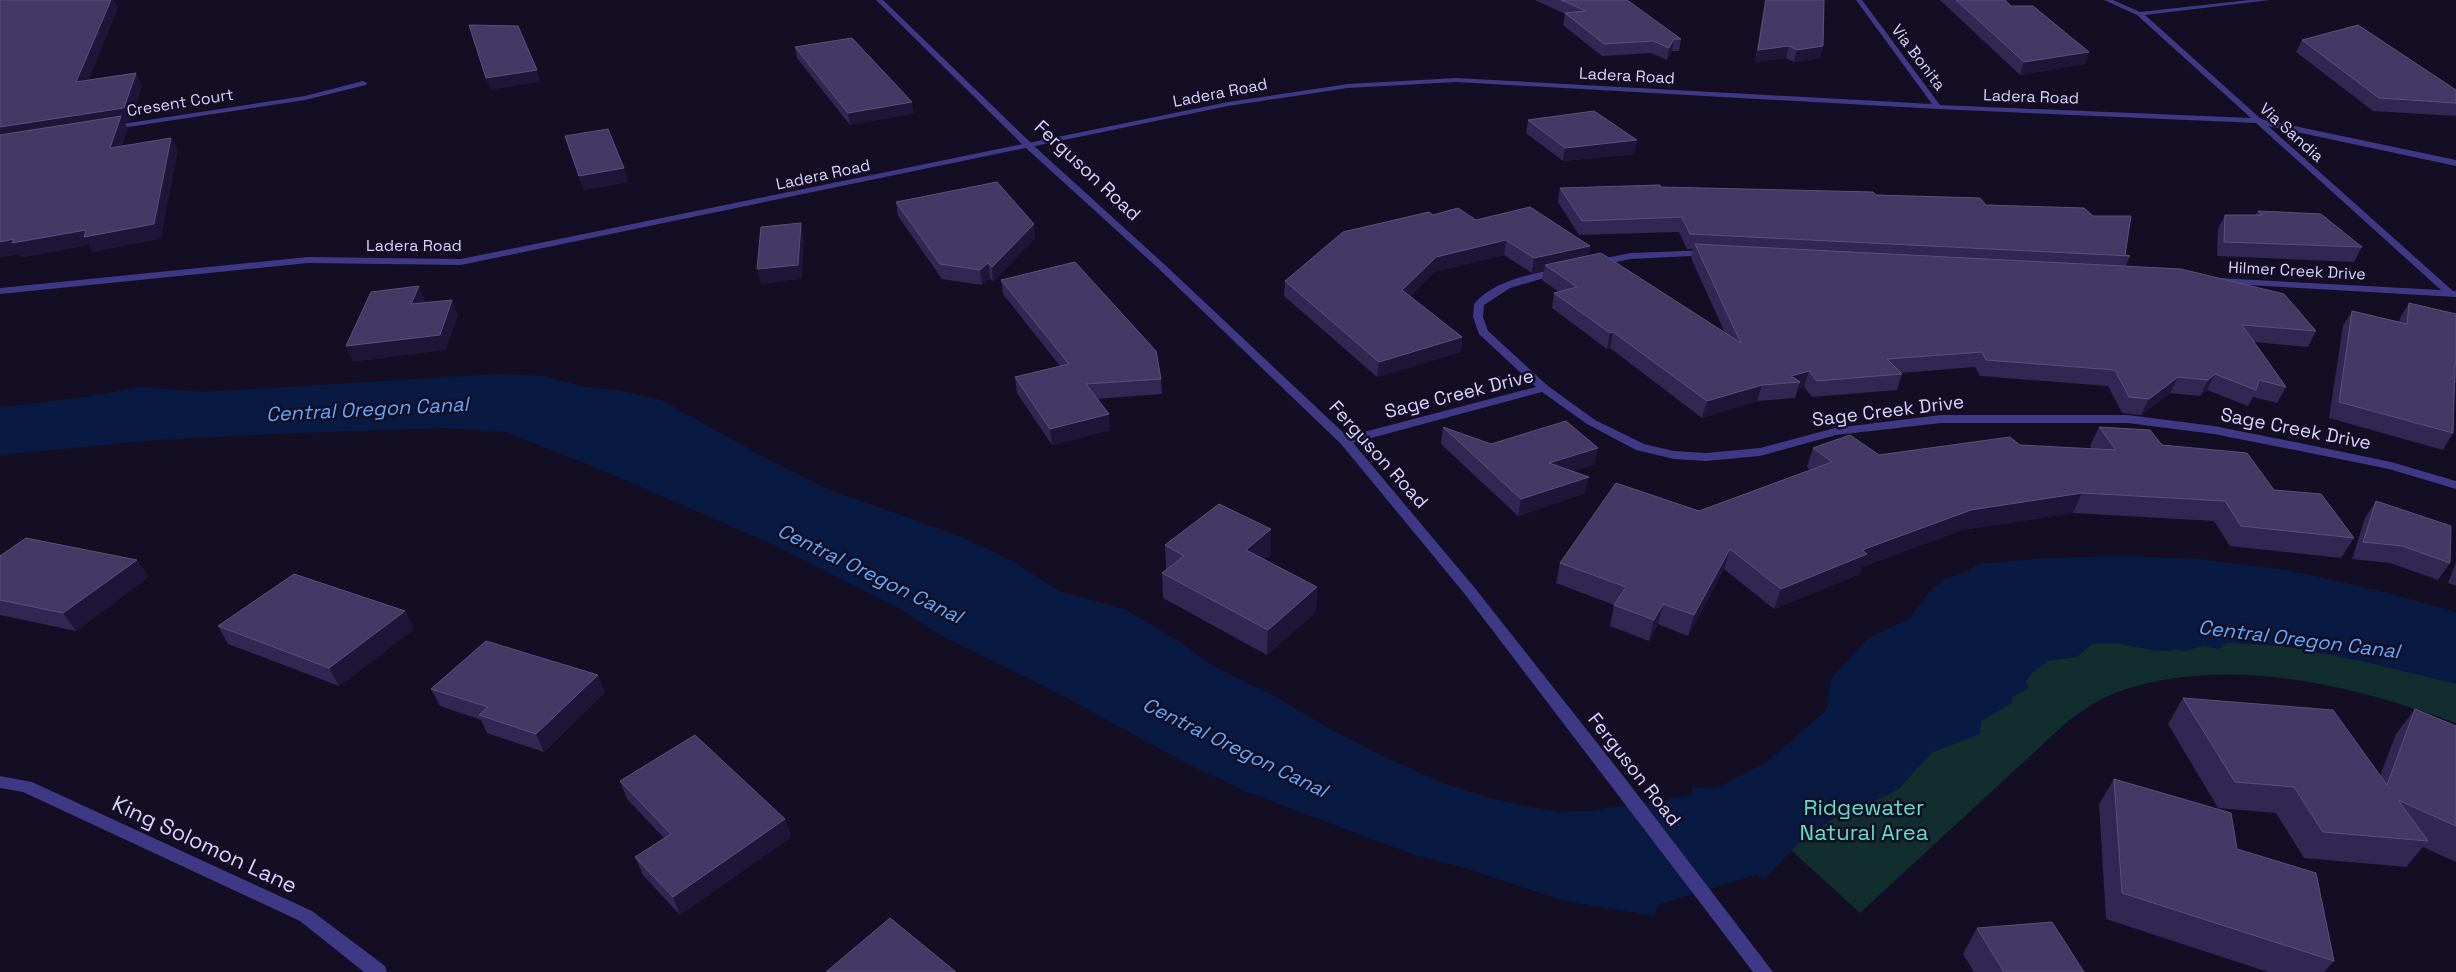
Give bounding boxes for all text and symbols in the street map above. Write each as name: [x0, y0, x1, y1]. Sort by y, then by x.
street label: Via Bonita: [1887, 20, 1950, 95]
street label: Ladera Road: [1579, 63, 1675, 88]
street label: Ladera Road: [1171, 73, 1269, 112]
street label: Cresent Court: [125, 84, 235, 121]
street label: Ladera Road: [1983, 84, 2079, 109]
street label: Via Sandia: [2255, 98, 2328, 167]
street label: Ferguson Road: [1029, 115, 1146, 226]
street label: Ladera Road: [774, 154, 872, 195]
street label: Ladera Road: [366, 235, 462, 256]
street label: Hilmer Creek Drive: [2228, 256, 2366, 285]
street label: Sage Creek Drive: [1382, 363, 1536, 424]
street label: Sage Creek Drive: [1811, 389, 1965, 432]
water label: Central Oregon Canal: [265, 391, 471, 427]
street label: Ferguson Road: [1324, 395, 1434, 514]
street label: Sage Creek Drive: [2219, 402, 2373, 455]
water label: Central Oregon Canal: [773, 517, 969, 630]
water label: Central Oregon Canal: [2197, 614, 2403, 665]
water label: Central Oregon Canal: [1138, 691, 1334, 804]
street label: Ferguson Road: [1583, 708, 1687, 831]
street label: King Solomon Lane: [108, 789, 302, 899]
park label: Ridgewater Natural Area: [1800, 793, 1929, 846]

